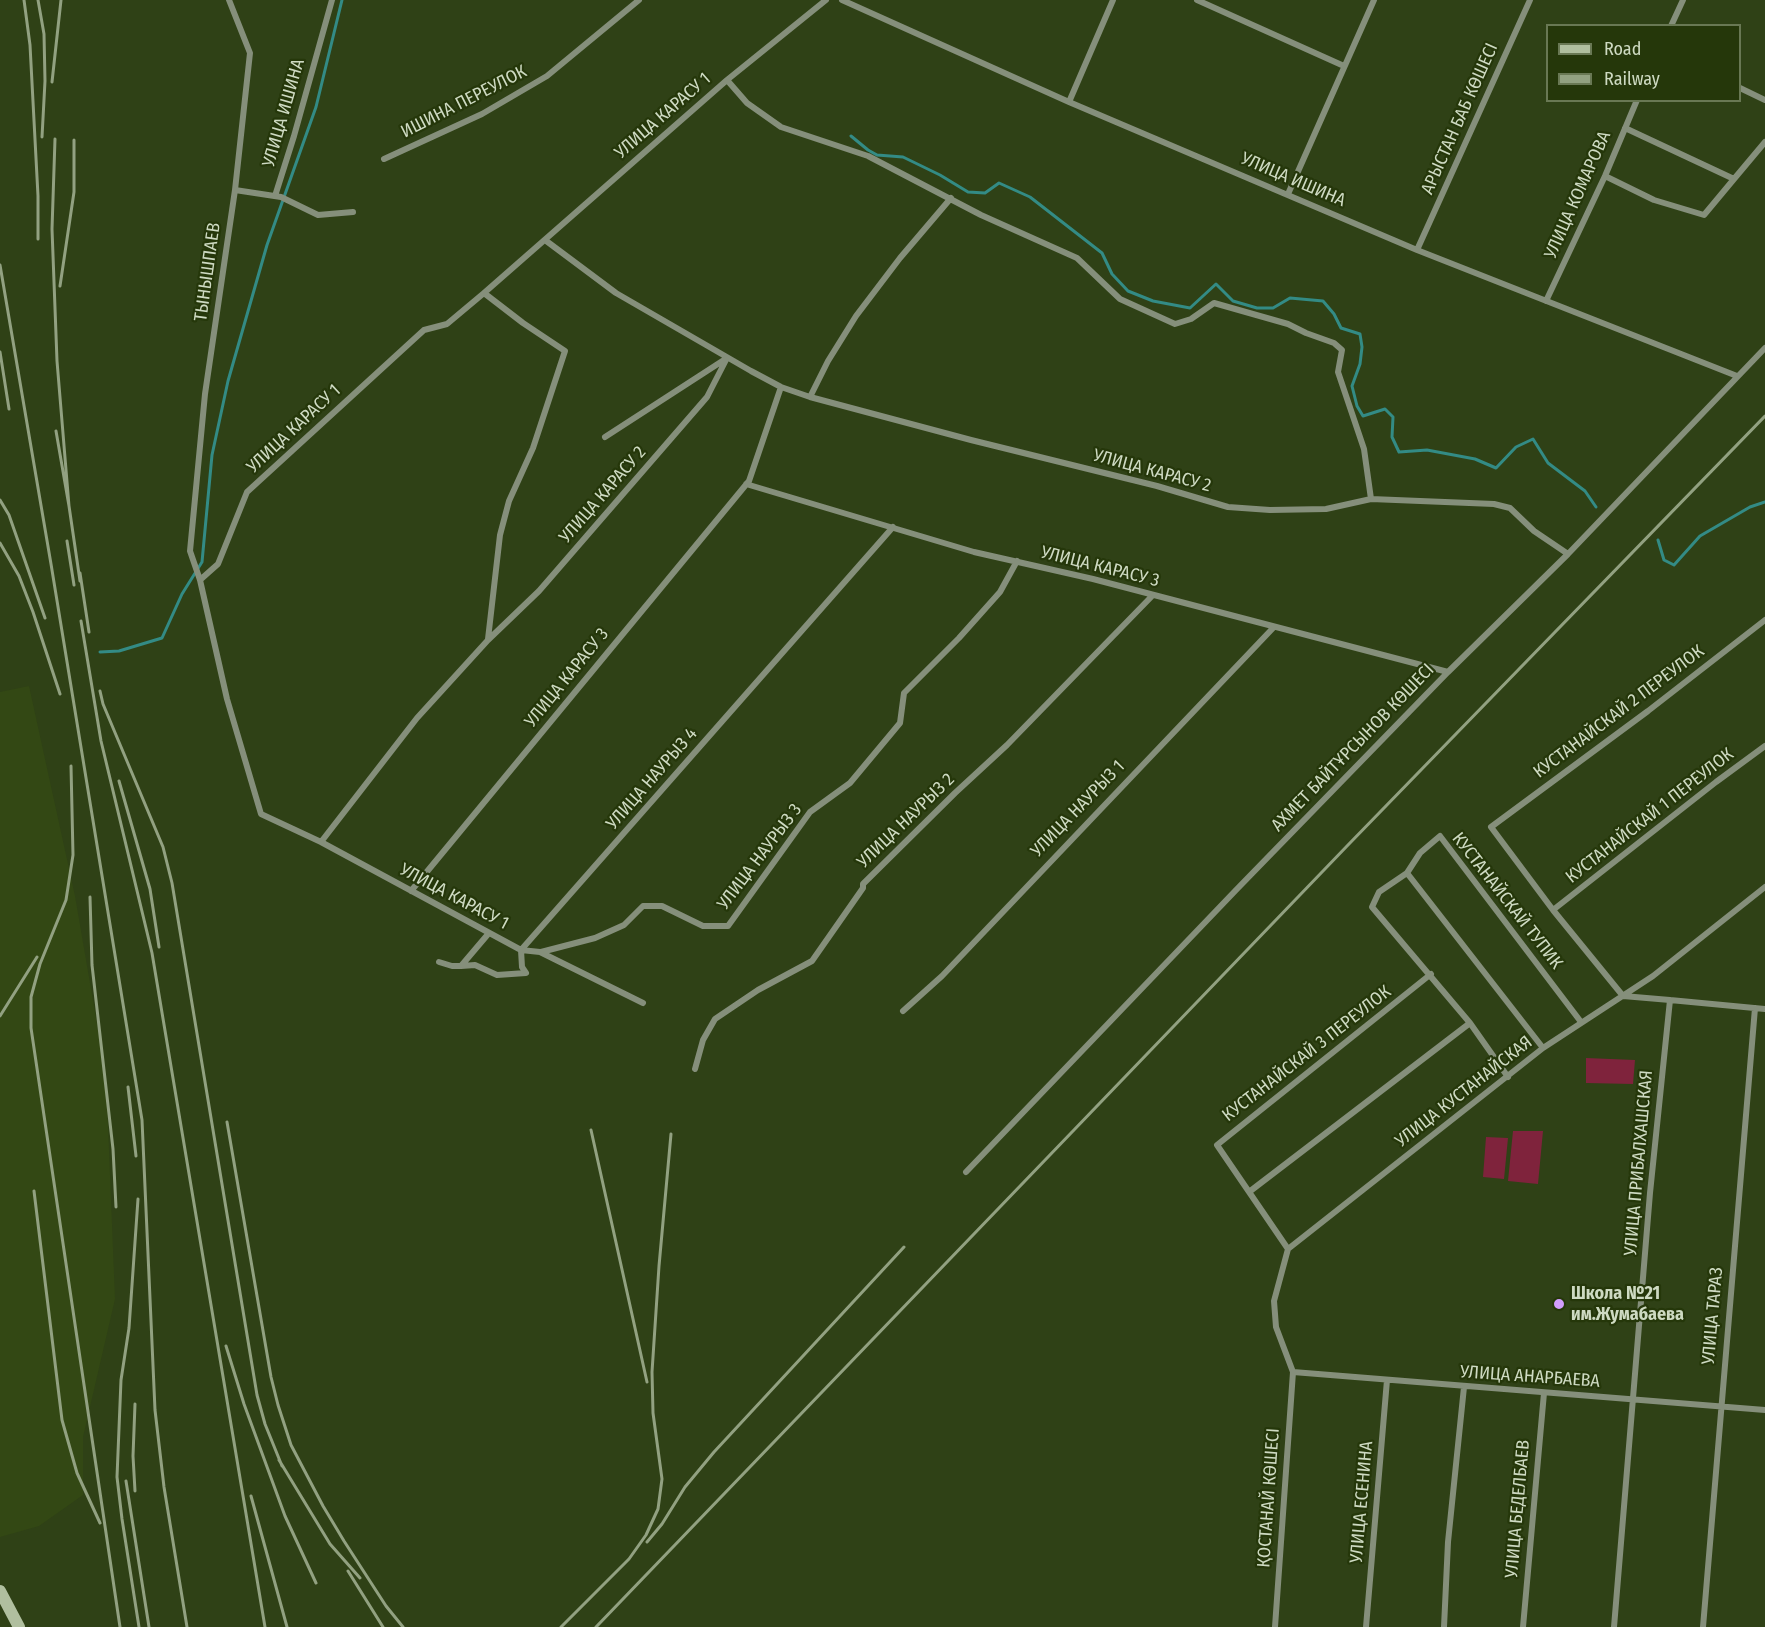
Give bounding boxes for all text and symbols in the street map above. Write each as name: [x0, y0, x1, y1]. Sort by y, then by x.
legend: [1546, 24, 1741, 102]
text: Road: [1604, 38, 1641, 60]
street label: АРЫСТАН БАБ КӨШЕСІ: [1417, 40, 1503, 198]
street label: УЛИЦА ИШИНА: [258, 56, 310, 170]
street label: ИШИНА ПЕРЕУЛОК: [397, 61, 531, 143]
street label: УЛИЦА КАРАСУ 1: [611, 68, 715, 164]
text: Railway: [1604, 68, 1660, 90]
street label: УЛИЦА КОМАРОВА: [1540, 128, 1616, 262]
street label: УЛИЦА ИШИНА: [1237, 148, 1349, 212]
street label: ТЫНЫШПАЕВ: [190, 221, 226, 323]
street label: УЛИЦА КАРАСУ 1: [243, 380, 345, 478]
street label: УЛИЦА КАРАСУ 2: [555, 442, 651, 548]
street label: УЛИЦА КАРАСУ 2: [1091, 445, 1213, 497]
street label: УЛИЦА КАРАСУ 3: [1039, 542, 1161, 592]
street label: УЛИЦА КАРАСУ 3: [520, 624, 614, 732]
street label: КУСТАНАЙСКАЙ 2 ПЕРЕУЛОК: [1529, 641, 1709, 783]
street label: АХМЕТ БАЙТҰРСЫНОВ КӨШЕСІ: [1267, 660, 1439, 836]
street label: УЛИЦА НАУРЫЗ 4: [602, 724, 702, 834]
street label: КУСТАНАЙСКАЙ 1 ПЕРЕУЛОК: [1562, 744, 1738, 888]
street label: УЛИЦА НАУРЫЗ 1: [1027, 756, 1129, 862]
street label: УЛИЦА НАУРЫЗ 2: [853, 769, 959, 873]
street label: УЛИЦА НАУРЫЗ 3: [713, 800, 807, 914]
street label: КУСТАНАЙСКАЙ ТУПИК: [1447, 828, 1567, 974]
street label: УЛИЦА КАРАСУ 1: [396, 859, 512, 935]
street label: КУСТАНАЙСКАЙ 3 ПЕРЕУЛОК: [1218, 981, 1396, 1127]
street label: УЛИЦА КУСТАНАЙСКАЯ: [1391, 1032, 1537, 1152]
street label: УЛИЦА ПРИБАЛХАШСКАЯ: [1620, 1069, 1658, 1257]
street label: УЛИЦА ТАРАЗ: [1698, 1266, 1728, 1366]
place label: Школа №21 им.Жумабаева: [1571, 1283, 1684, 1326]
marker: Школа №21 им.Жумабаева: [1552, 1297, 1566, 1311]
street label: УЛИЦА АНАРБАЕВА: [1459, 1361, 1601, 1393]
street label: ҚОСТАНАЙ КӨШЕСІ: [1253, 1428, 1285, 1568]
street label: УЛИЦА БЕДЕЛБАЕВ: [1501, 1439, 1535, 1579]
street label: УЛИЦА ЕСЕНИНА: [1346, 1440, 1378, 1564]

